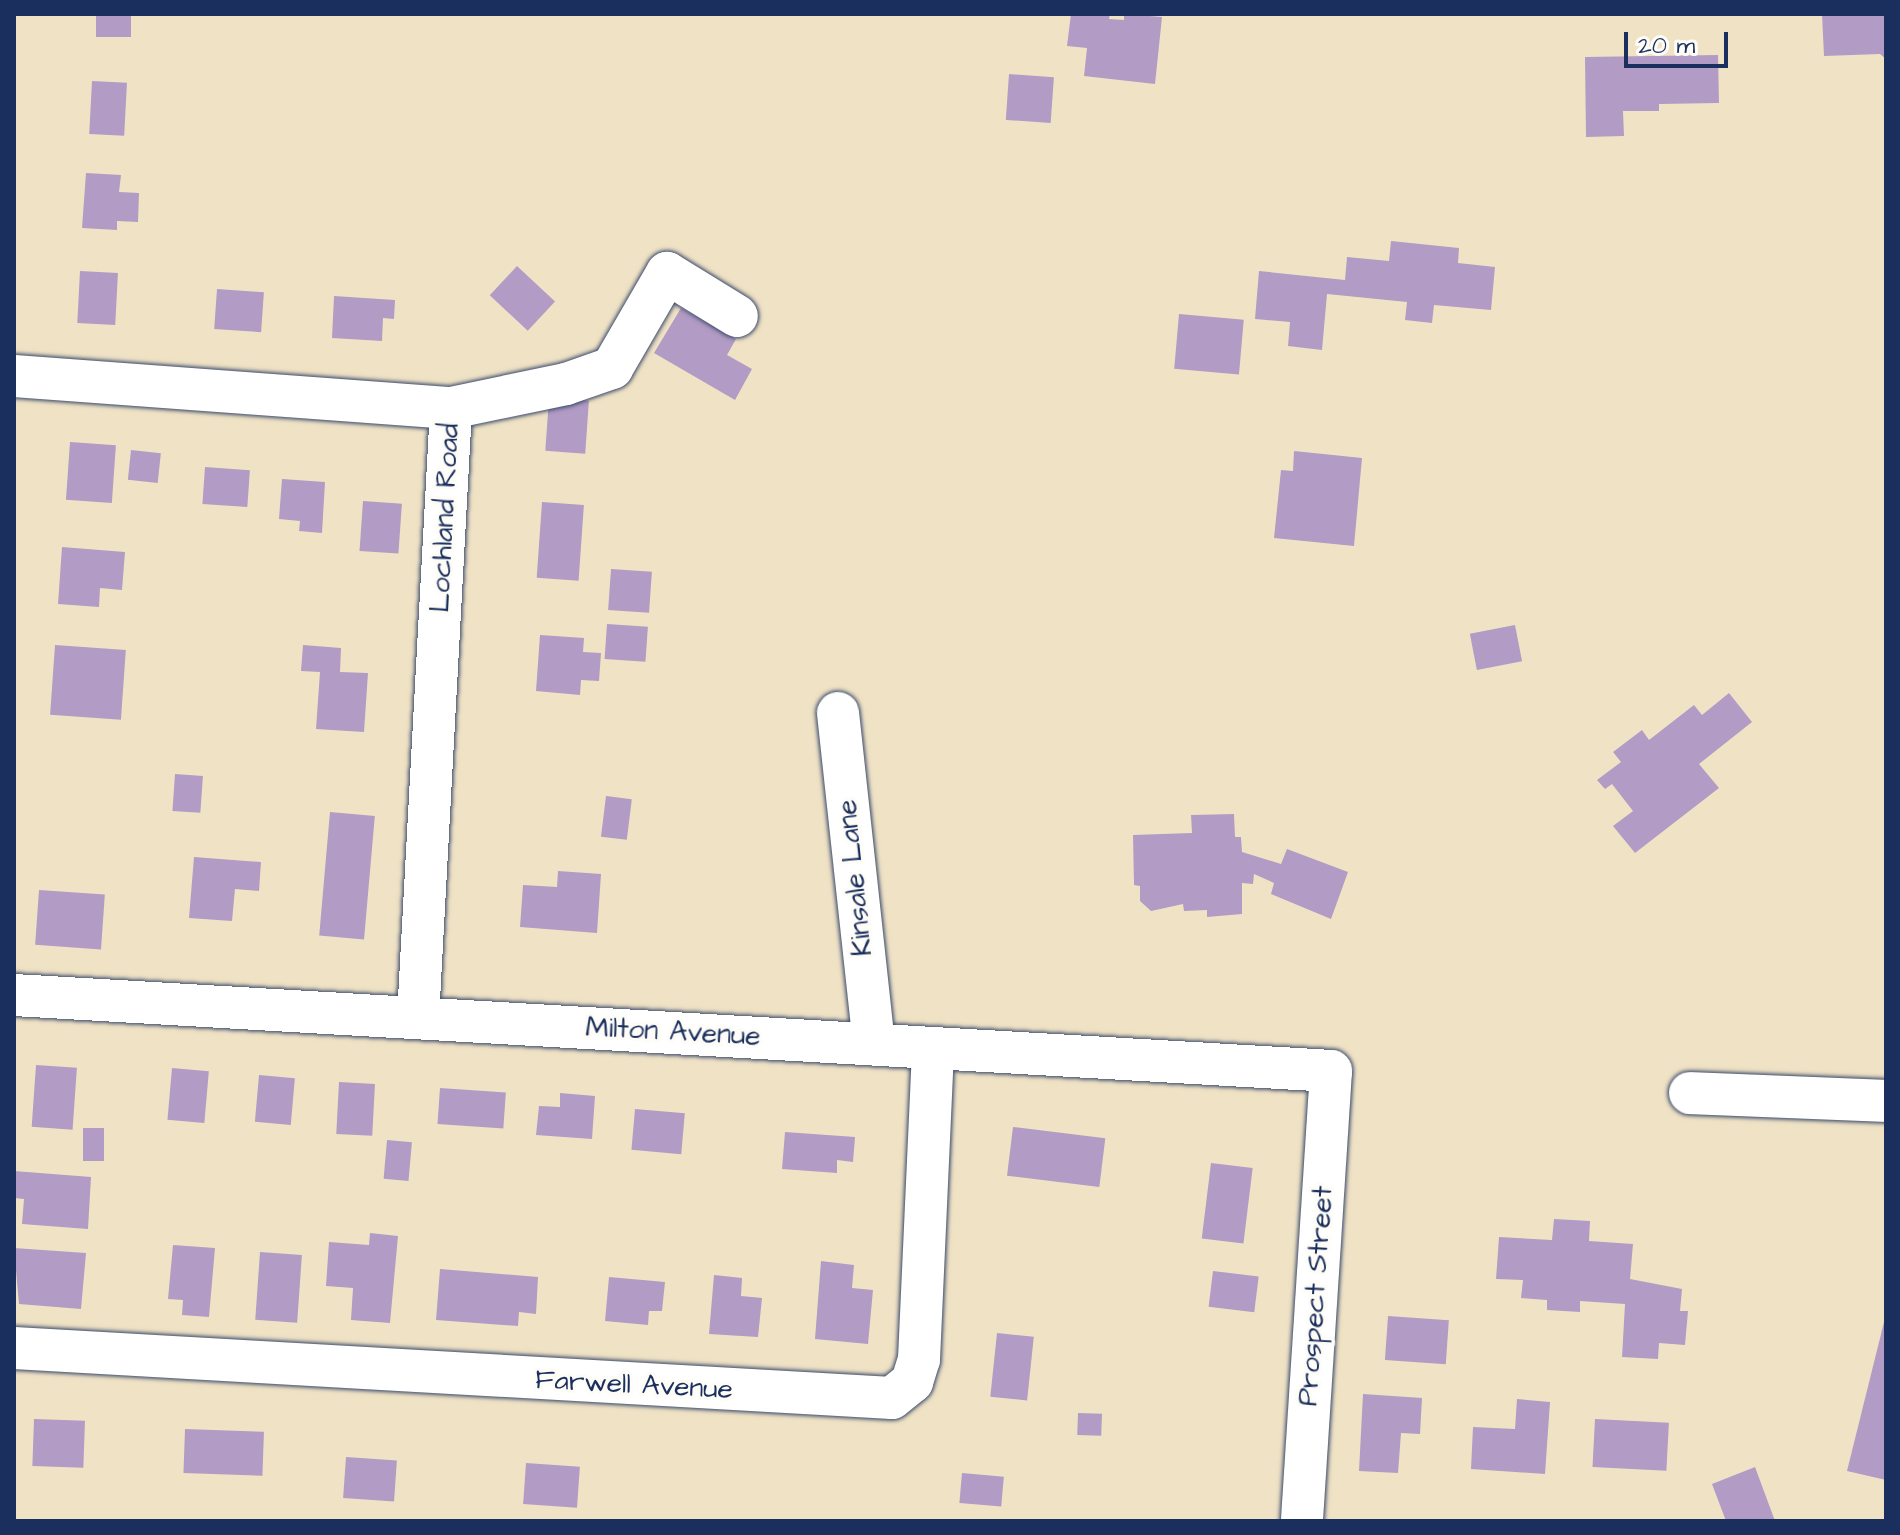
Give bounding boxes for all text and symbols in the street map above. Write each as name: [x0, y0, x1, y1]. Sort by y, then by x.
scale bar: [1628, 16, 1732, 66]
text: 20 m: [1638, 29, 1695, 63]
street label: Lochland Road: [423, 423, 467, 613]
street label: Kinsale Lane: [830, 798, 880, 958]
street label: Milton Avenue: [585, 1011, 761, 1053]
street label: Prospect Street: [1292, 1185, 1340, 1407]
street label: Farwell Avenue: [534, 1363, 734, 1407]

